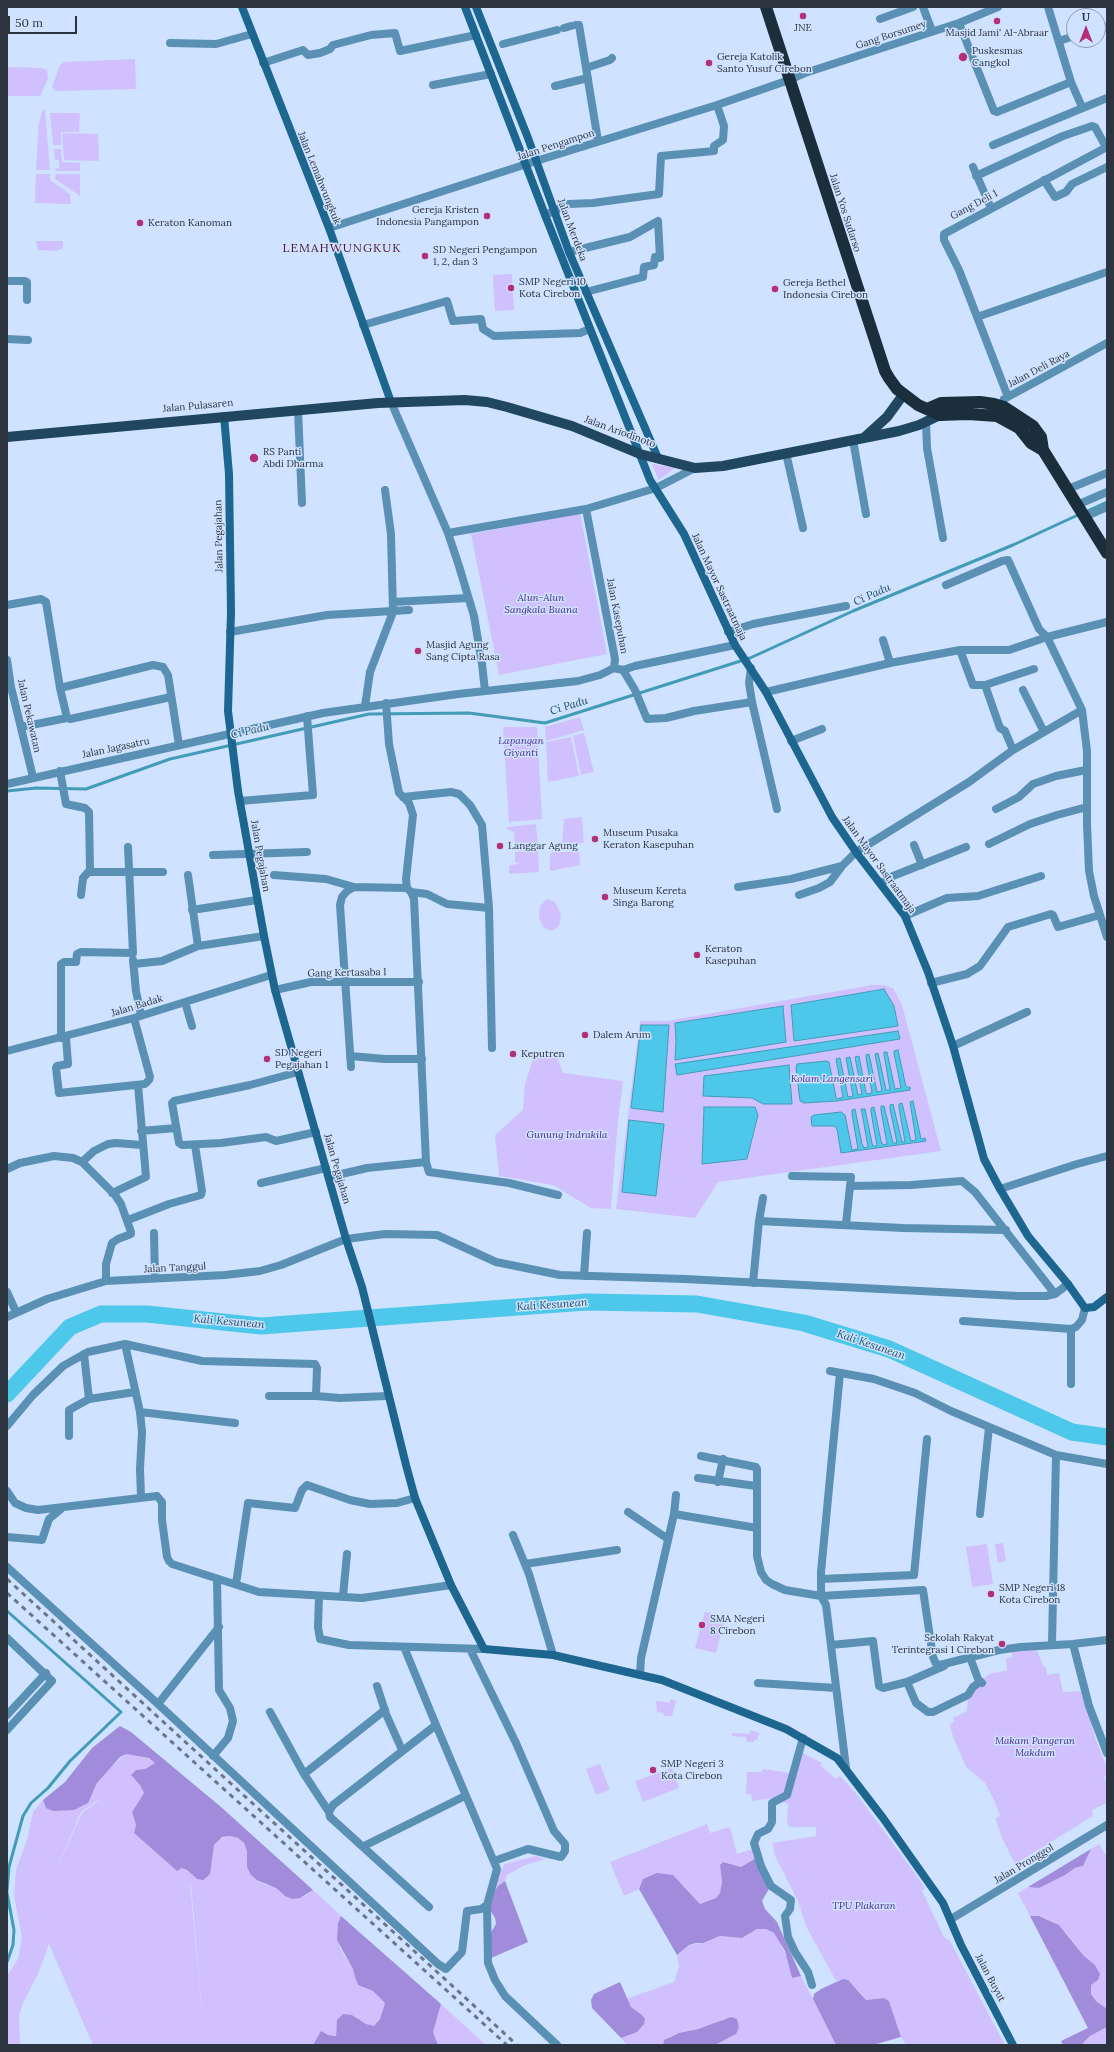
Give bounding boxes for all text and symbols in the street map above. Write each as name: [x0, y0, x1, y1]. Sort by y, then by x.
scale bar: [10, 8, 79, 34]
north arrow: [1066, 8, 1106, 48]
text: U: [1082, 10, 1090, 24]
marker: JNE: [798, 11, 808, 21]
text: 50 m: [15, 15, 43, 30]
marker: Masjid Jami' Al-Abraar: [992, 16, 1002, 26]
street label: Gang Borsumey: [854, 18, 928, 52]
place label: JNE: [794, 22, 812, 34]
place label: Masjid Jami' Al-Abraar: [946, 27, 1048, 39]
place label: Puskesmas Cangkol: [972, 45, 1023, 68]
place label: Gereja Katolik Santo Yusuf Cirebon: [717, 51, 812, 74]
marker: Puskesmas Cangkol: [957, 51, 969, 63]
marker: Gereja Katolik Santo Yusuf Cirebon: [704, 58, 714, 68]
street label: Jalan Pengampon: [516, 127, 596, 163]
street label: Jalan Lemahwungkuk: [295, 130, 343, 226]
street label: Jalan Yos Sudarso: [827, 172, 863, 254]
street label: Gang Deli 1: [948, 188, 1000, 222]
street label: Jalan Merdeka: [555, 197, 589, 263]
place label: Gereja Kristen Indonesia Pangampon: [376, 204, 479, 228]
marker: Gereja Kristen Indonesia Pangampon: [482, 211, 492, 221]
place label: Keraton Kanoman: [148, 217, 232, 229]
marker: Keraton Kanoman: [135, 218, 145, 228]
district label: LEMAHWUNGKUK: [283, 242, 401, 256]
place label: SD Negeri Pengampon 1, 2, dan 3: [433, 244, 537, 268]
marker: SD Negeri Pengampon 1, 2, dan 3: [420, 251, 430, 261]
place label: SMP Negeri 10 Kota Cirebon: [519, 276, 586, 300]
place label: Gereja Bethel Indonesia Cirebon: [783, 277, 868, 300]
marker: SMP Negeri 10 Kota Cirebon: [506, 283, 516, 293]
marker: Gereja Bethel Indonesia Cirebon: [770, 284, 780, 294]
street label: Jalan Deli Raya: [1006, 348, 1072, 390]
street label: Jalan Pulasaren: [162, 397, 234, 415]
street label: Jalan Ariodinoto: [583, 414, 657, 450]
place label: RS Panti Abdi Dharma: [263, 446, 323, 470]
marker: RS Panti Abdi Dharma: [248, 452, 260, 464]
street label: Jalan Pegajahan: [212, 500, 226, 572]
street label: Jalan Mayor Sastraatmaja: [689, 531, 749, 643]
street label: Jalan Kasepuhan: [604, 577, 630, 655]
water label: Ci Padu: [851, 581, 893, 609]
park label: Alun-Alun Sangkala Buana: [504, 592, 578, 616]
place label: Masjid Agung Sang Cipta Rasa: [426, 639, 500, 662]
marker: Masjid Agung Sang Cipta Rasa: [413, 646, 423, 656]
street label: Jalan Pekawatan: [15, 678, 43, 754]
water label: Ci Padu: [548, 694, 590, 718]
water label: Ci Padu: [230, 720, 270, 742]
street label: Jalan Jagasatru: [81, 735, 151, 761]
park label: Lapangan Giyanti: [498, 735, 544, 758]
street label: Jalan Mayor Sastraatmaja: [840, 814, 918, 916]
street label: Jalan Pegajahan: [248, 819, 272, 893]
place label: Museum Pusaka Keraton Kasepuhan: [603, 827, 694, 850]
marker: Museum Pusaka Keraton Kasepuhan: [590, 834, 600, 844]
place label: Langgar Agung: [508, 840, 578, 852]
marker: Langgar Agung: [495, 841, 505, 851]
place label: Museum Kereta Singa Barong: [613, 885, 686, 908]
marker: Museum Kereta Singa Barong: [600, 892, 610, 902]
place label: Keraton Kasepuhan: [705, 943, 756, 966]
marker: Keraton Kasepuhan: [692, 950, 702, 960]
street label: Gang Kertasaba I: [307, 966, 387, 980]
street label: Jalan Badak: [110, 992, 164, 1020]
place label: Dalem Arum: [593, 1029, 651, 1041]
marker: Dalem Arum: [580, 1030, 590, 1040]
place label: SD Negeri Pegajahan 1: [275, 1047, 328, 1070]
place label: Keputren: [521, 1048, 565, 1060]
marker: Keputren: [508, 1049, 518, 1059]
marker: SD Negeri Pegajahan 1: [262, 1054, 272, 1064]
park label: Kolam Langensari: [791, 1073, 873, 1085]
park label: Gunung Indrakila: [526, 1129, 608, 1141]
street label: Jalan Pegajahan: [321, 1133, 353, 1205]
street label: Jalan Tanggul: [143, 1260, 207, 1276]
water label: Kali Kesunean: [516, 1296, 588, 1314]
water label: Kali Kesunean: [193, 1312, 265, 1332]
water label: Kali Kesunean: [835, 1327, 907, 1363]
place label: SMP Negeri 18 Kota Cirebon: [999, 1582, 1065, 1606]
marker: SMP Negeri 18 Kota Cirebon: [986, 1589, 996, 1599]
place label: SMA Negeri 8 Cirebon: [710, 1613, 765, 1636]
marker: SMA Negeri 8 Cirebon: [697, 1620, 707, 1630]
place label: Sekolah Rakyat Terintegrasi 1 Cirebon: [892, 1632, 994, 1656]
marker: Sekolah Rakyat Terintegrasi 1 Cirebon: [997, 1639, 1007, 1649]
park label: Makam Pangeran Makdum: [995, 1735, 1075, 1758]
place label: SMP Negeri 3 Kota Cirebon: [661, 1758, 724, 1782]
marker: SMP Negeri 3 Kota Cirebon: [648, 1765, 658, 1775]
street label: Jalan Pronggol: [992, 1842, 1056, 1886]
park label: TPU Plakaran: [832, 1900, 896, 1912]
street label: Jalan Buyut: [972, 1952, 1008, 2004]

